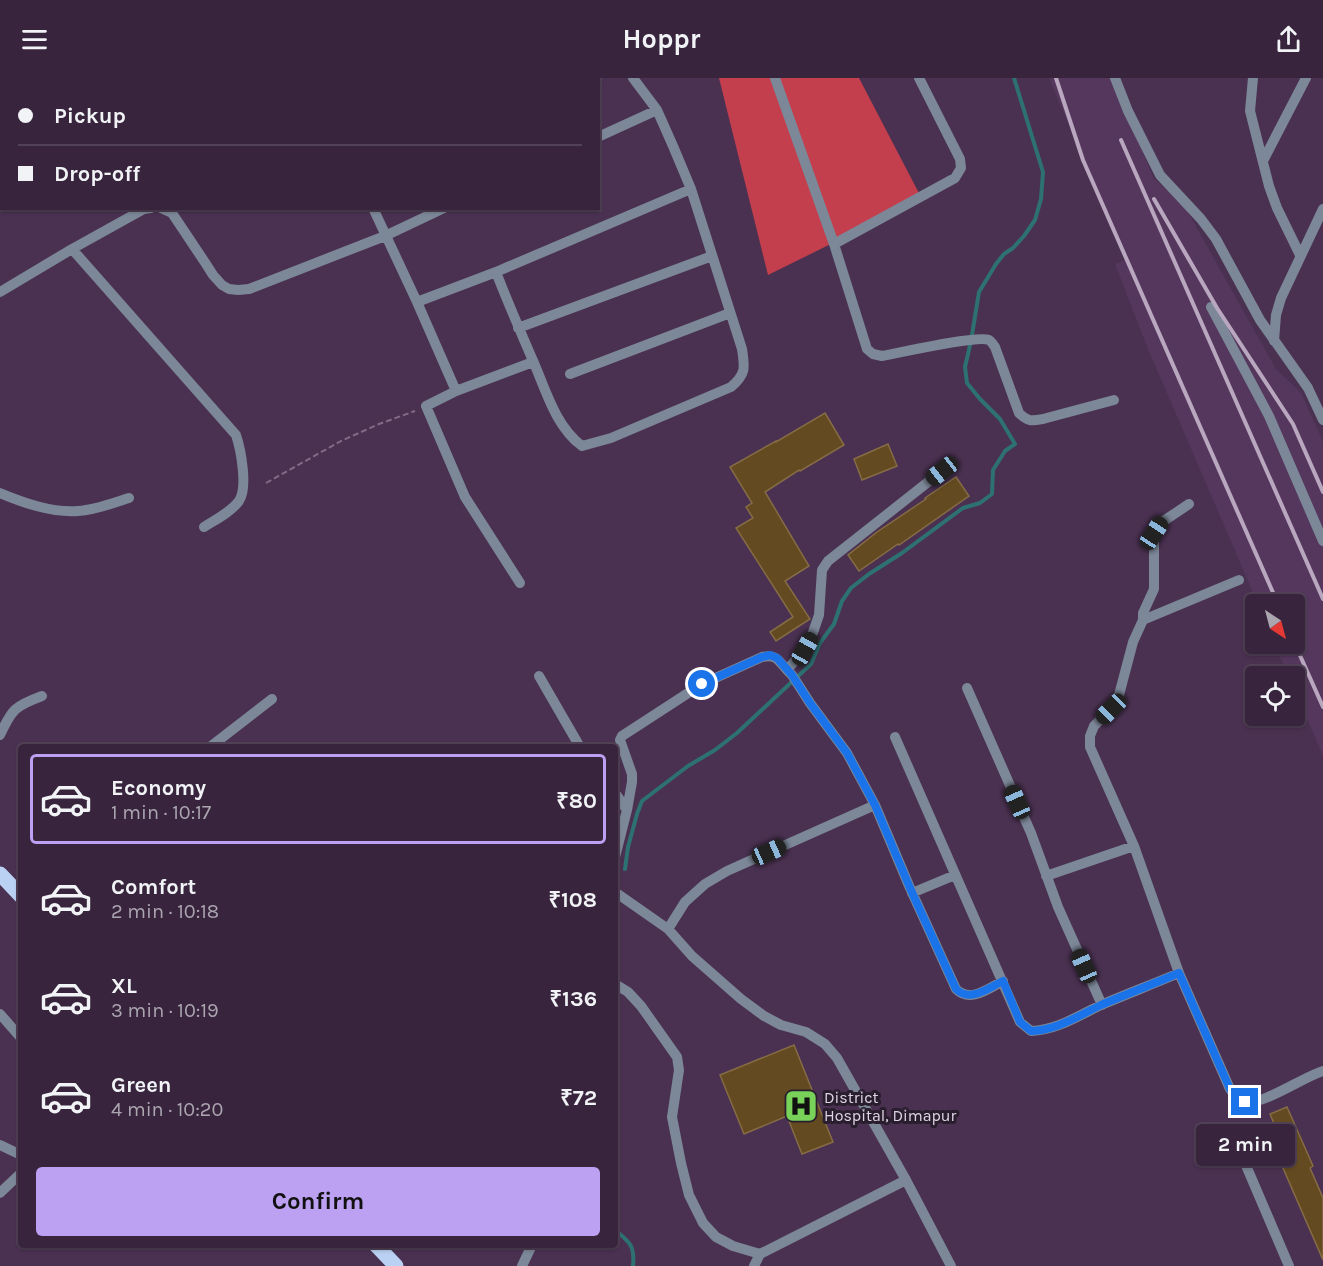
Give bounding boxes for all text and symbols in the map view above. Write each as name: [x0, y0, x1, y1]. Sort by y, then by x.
icon: menu: [18, 23, 51, 56]
text: Hoppr: [623, 23, 700, 55]
icon: share: [1272, 23, 1305, 56]
text: Pickup: [54, 103, 126, 129]
text: Drop-off: [54, 161, 140, 187]
car: [922, 453, 962, 489]
car: [1137, 513, 1171, 553]
north arrow: [1245, 594, 1305, 654]
map controls: [1245, 594, 1305, 726]
car: [788, 629, 822, 669]
button: locate: [1245, 666, 1305, 726]
route start: [688, 670, 715, 697]
car: [1092, 690, 1130, 728]
icon: car: [39, 772, 93, 826]
text: Economy: [111, 775, 206, 801]
car: [1001, 782, 1033, 822]
text: ₹80: [556, 788, 597, 814]
text: 1 min · 10:17: [111, 801, 211, 824]
car: [749, 836, 789, 868]
icon: car: [39, 871, 93, 925]
text: Comfort: [111, 874, 196, 900]
text: ₹108: [548, 887, 597, 913]
text: 2 min · 10:18: [111, 900, 219, 923]
car: [1068, 946, 1100, 986]
icon: car: [39, 970, 93, 1024]
text: XL: [111, 973, 137, 999]
text: ₹136: [550, 986, 597, 1012]
text: 3 min · 10:19: [111, 999, 219, 1022]
icon: car: [39, 1069, 93, 1123]
text: Green: [111, 1072, 172, 1098]
text: ₹72: [560, 1085, 597, 1111]
hospital icon: District Hospital, Dimapur: [783, 1088, 819, 1124]
place label: District Hospital, Dimapur: [824, 1088, 957, 1125]
route end: [1231, 1088, 1258, 1115]
text: 4 min · 10:20: [111, 1098, 223, 1121]
callout: 2 min: [1196, 1123, 1294, 1165]
text: 2 min: [1218, 1133, 1273, 1156]
button: Confirm: [36, 1167, 600, 1236]

